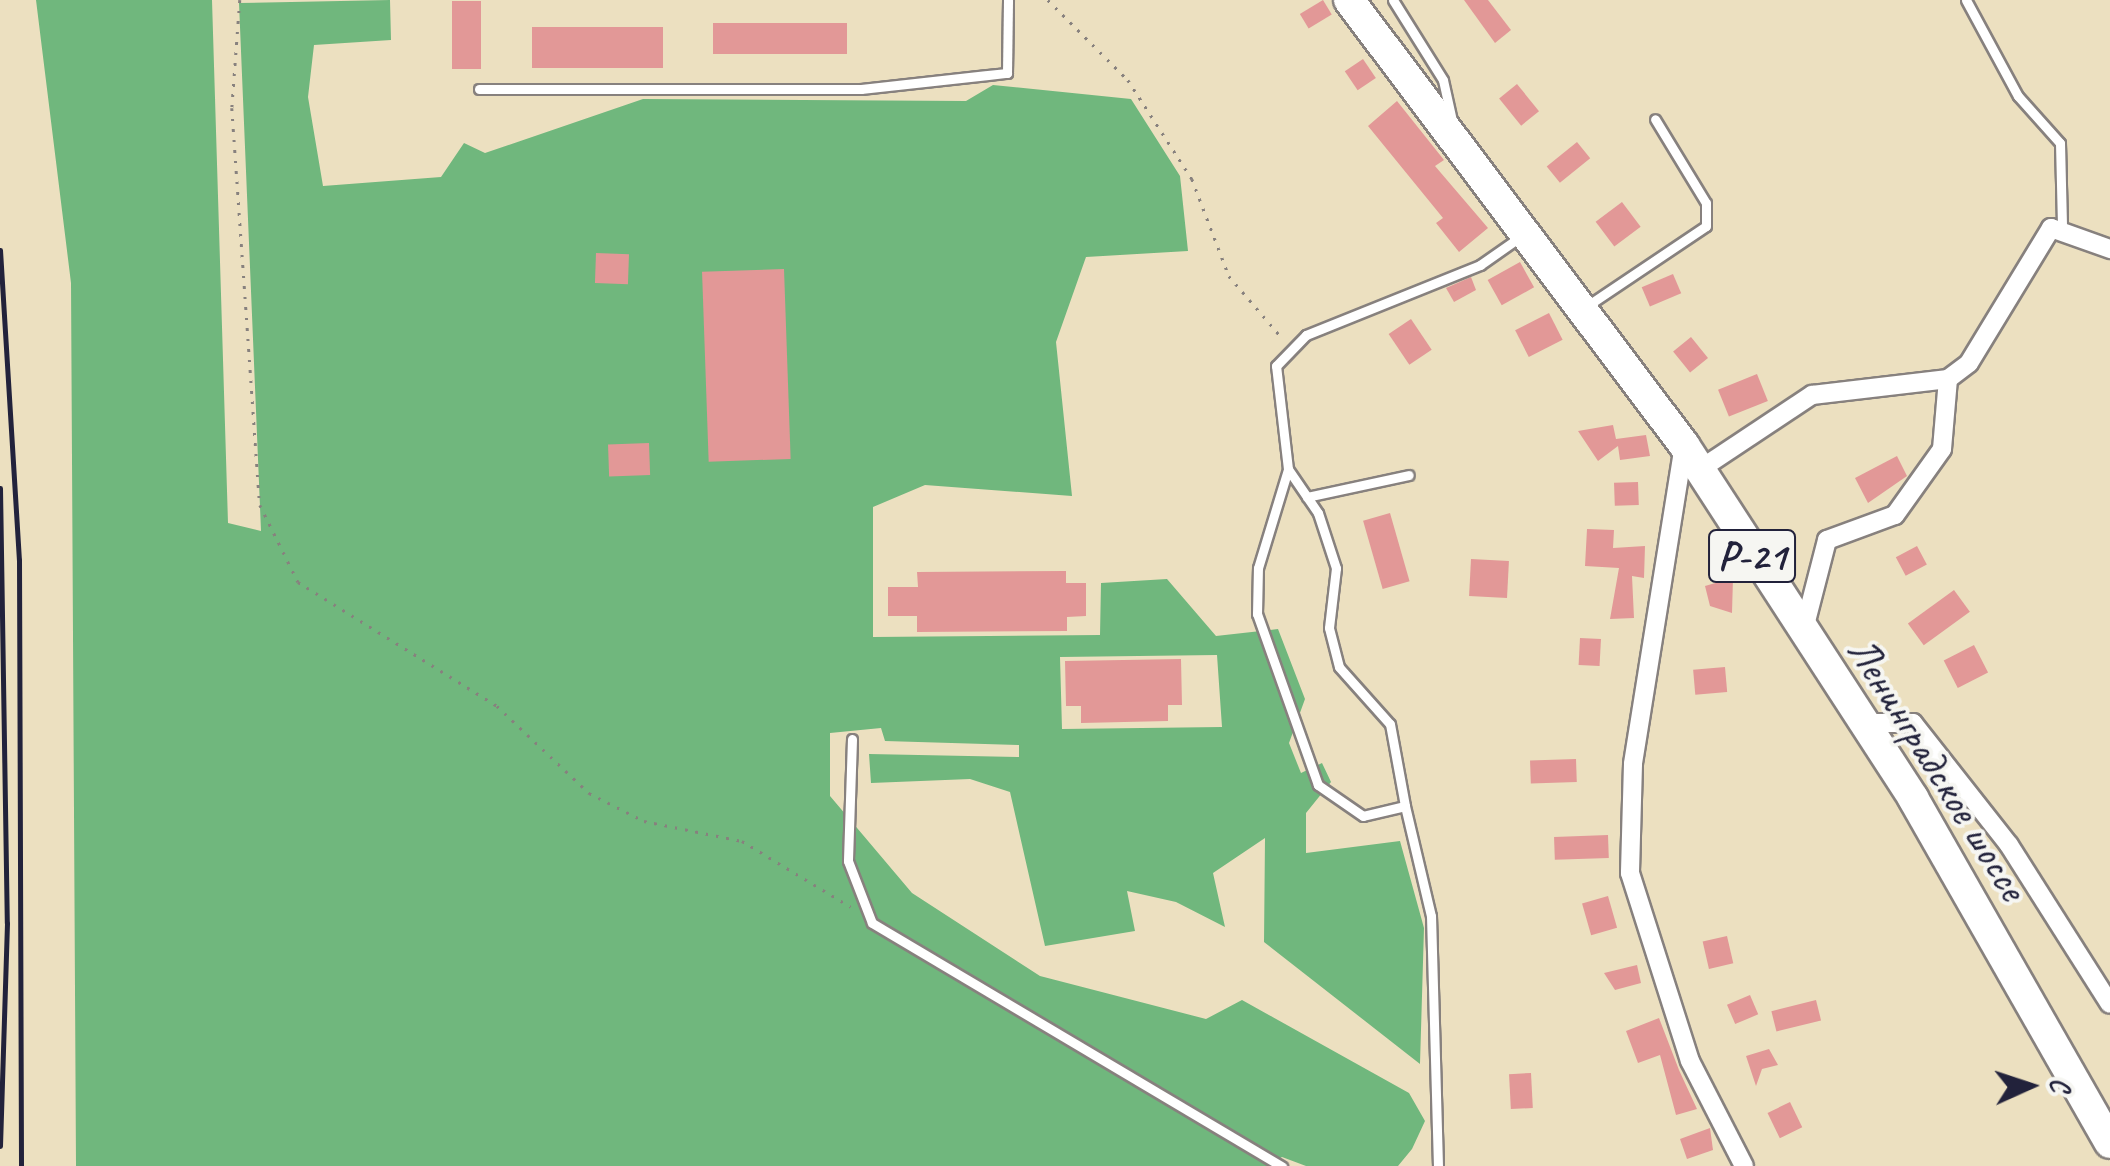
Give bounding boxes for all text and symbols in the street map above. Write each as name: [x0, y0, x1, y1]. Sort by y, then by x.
road number: Р-21: [1707, 521, 1797, 591]
street label: Ленинградское шоссе: [1836, 628, 2038, 910]
north arrow: [1980, 1036, 2080, 1136]
text: С: [2043, 1077, 2078, 1092]

